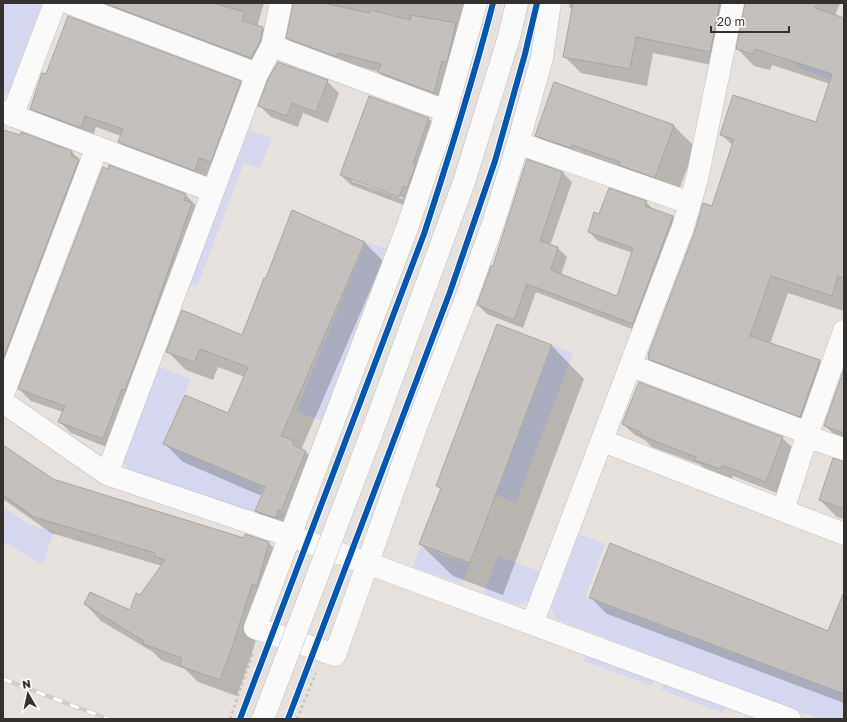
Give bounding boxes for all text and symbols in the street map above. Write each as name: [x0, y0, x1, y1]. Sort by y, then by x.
scale bar: [711, 8, 789, 34]
text: 20 m: [717, 14, 745, 29]
north arrow: [8, 674, 48, 714]
text: N: [21, 677, 32, 691]

